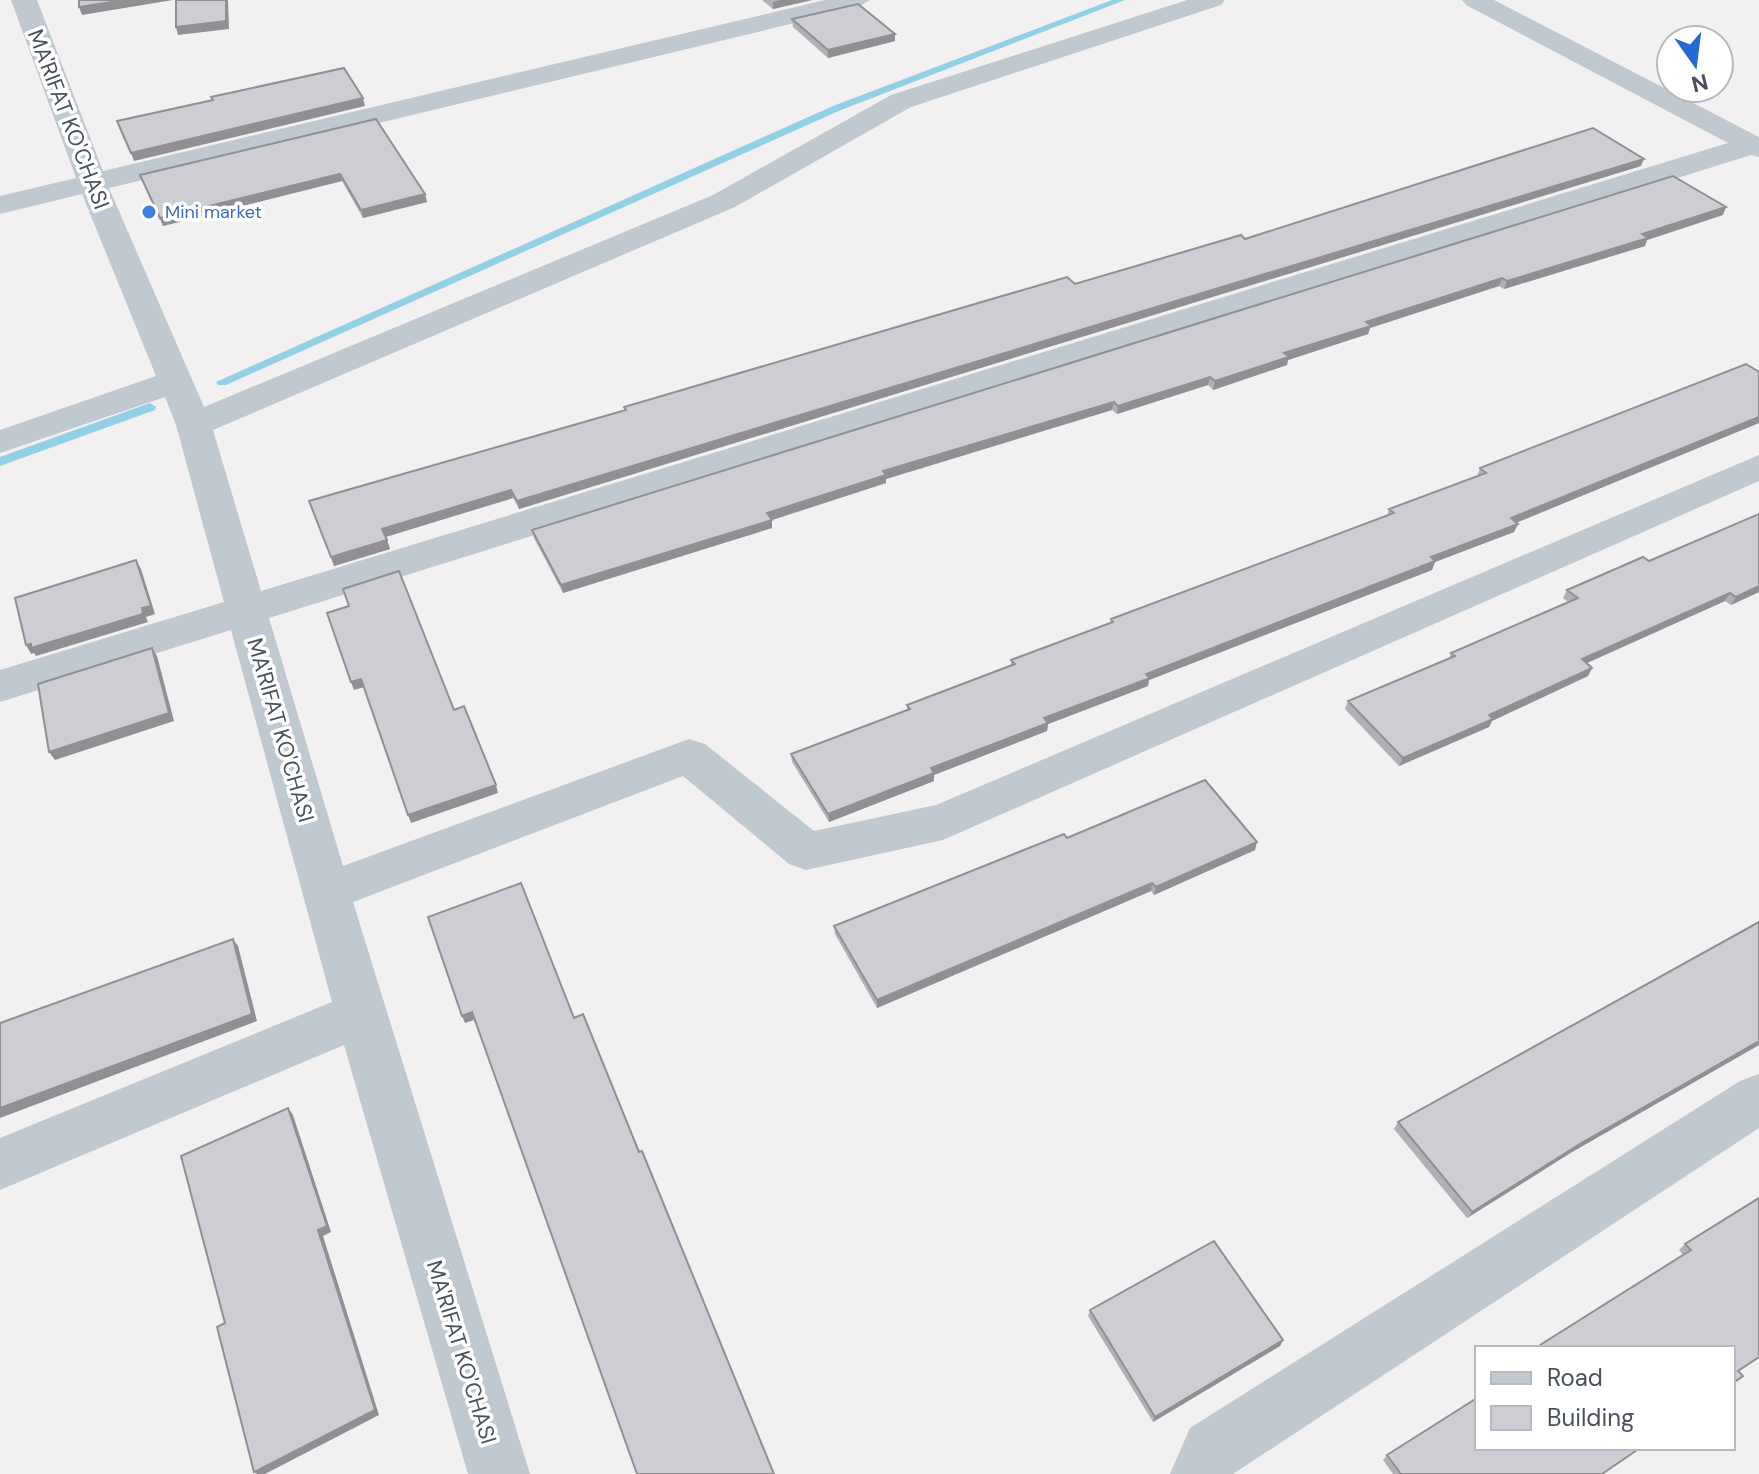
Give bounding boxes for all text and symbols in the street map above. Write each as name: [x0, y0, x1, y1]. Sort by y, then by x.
north arrow: [1655, 24, 1735, 104]
street label: MA'RIFAT KO'CHASI: [21, 25, 116, 213]
text: N: [1688, 67, 1711, 99]
place label: Mini market: [165, 200, 262, 224]
marker: Mini market: [140, 203, 158, 221]
street label: MA'RIFAT KO'CHASI: [240, 635, 321, 826]
street label: MA'RIFAT KO'CHASI: [420, 1257, 503, 1447]
legend: [1475, 1346, 1735, 1450]
text: Road: [1547, 1362, 1603, 1393]
text: Building: [1547, 1402, 1634, 1433]

